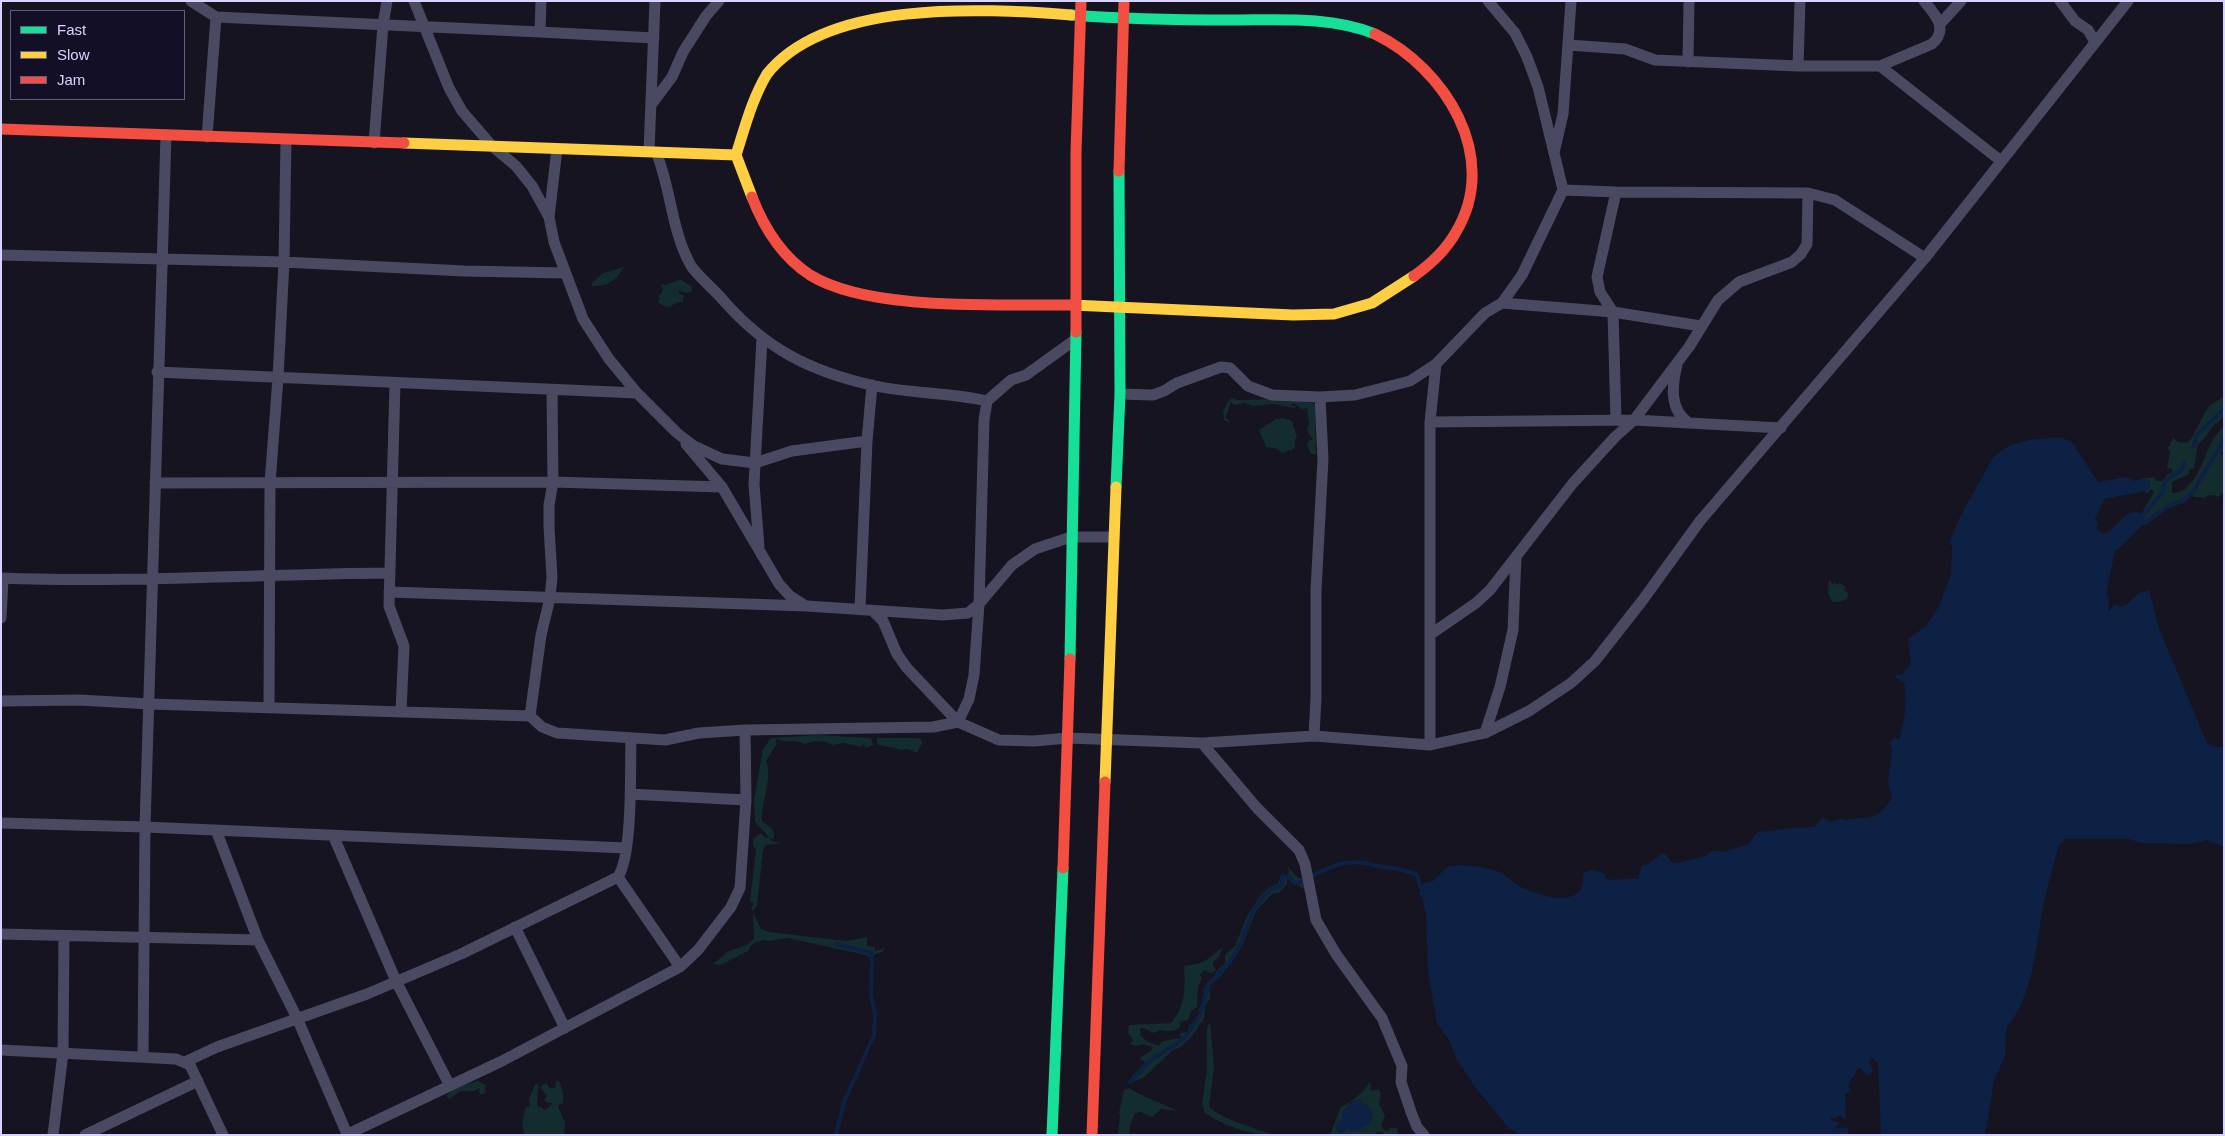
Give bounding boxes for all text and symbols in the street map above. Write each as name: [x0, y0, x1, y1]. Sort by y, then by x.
legend: [10, 10, 185, 100]
text: Fast: [57, 21, 86, 38]
text: Slow: [57, 46, 90, 63]
text: Jam: [57, 71, 85, 88]

